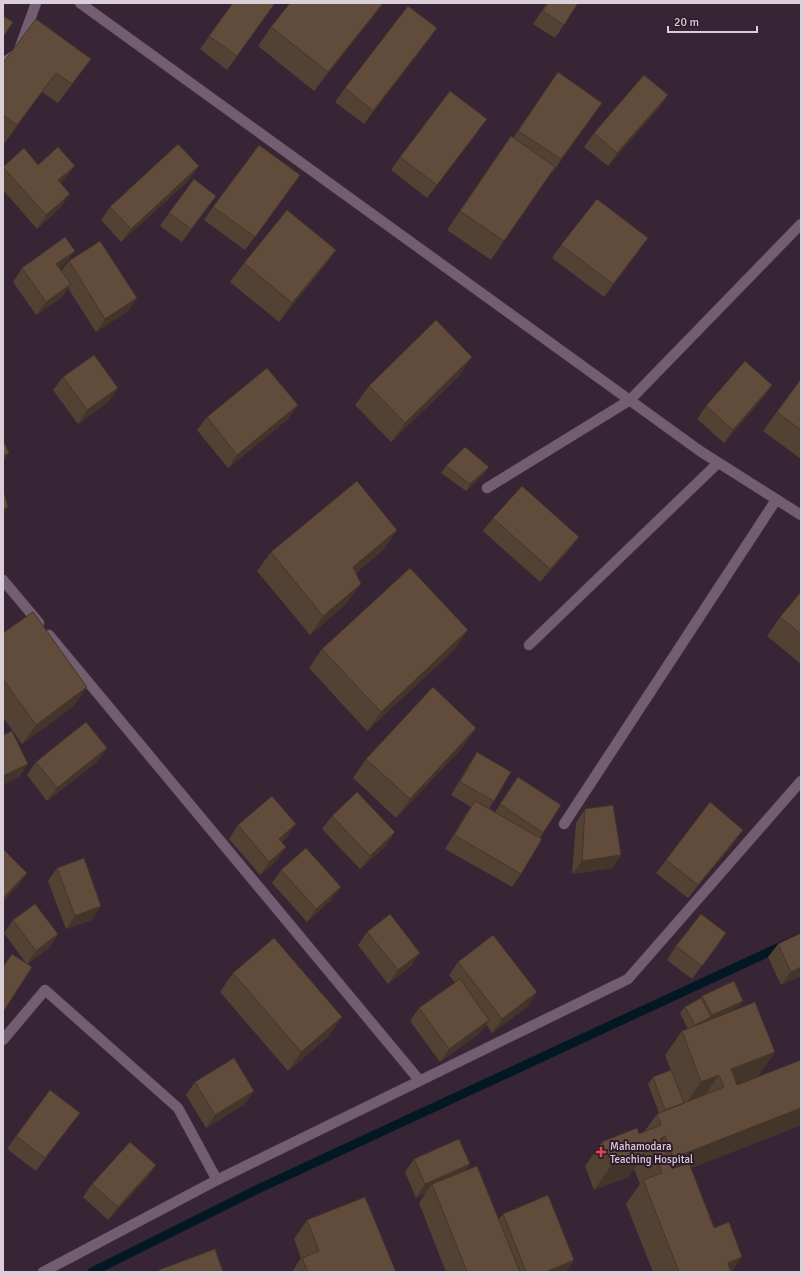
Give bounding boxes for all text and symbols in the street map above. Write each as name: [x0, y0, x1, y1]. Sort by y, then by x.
scale bar: [668, 8, 757, 34]
text: 20 m: [674, 15, 699, 30]
place label: Mahamodara Teaching Hospital: [610, 1140, 693, 1166]
marker: Mahamodara Teaching Hospital: [595, 1146, 607, 1158]

